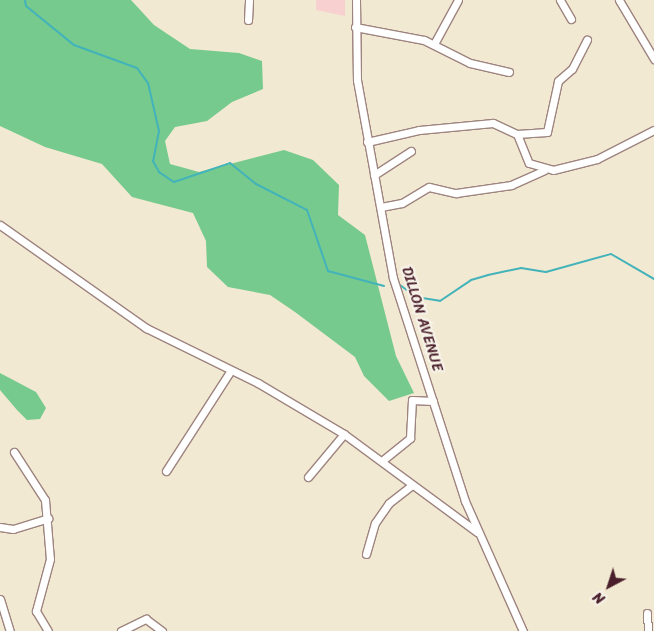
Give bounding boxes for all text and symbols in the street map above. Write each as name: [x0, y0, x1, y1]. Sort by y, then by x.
street label: DILLON AVENUE: [398, 265, 446, 373]
north arrow: [584, 561, 634, 611]
text: N: [587, 585, 611, 611]

